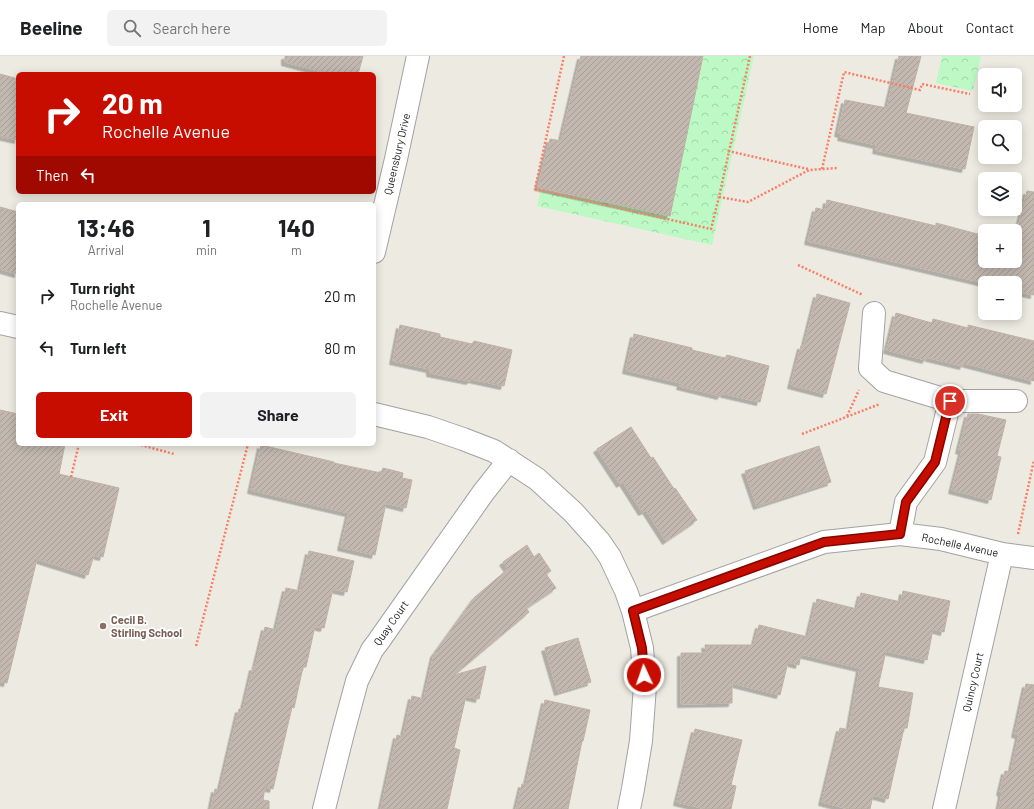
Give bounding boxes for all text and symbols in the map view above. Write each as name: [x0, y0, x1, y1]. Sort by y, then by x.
search box: [107, 10, 387, 46]
text: Beeline: [20, 16, 83, 39]
icon: search: [121, 17, 143, 39]
text: Search here: [153, 19, 231, 37]
text: Home: [803, 19, 839, 36]
text: Map: [861, 19, 885, 36]
text: About: [907, 19, 944, 36]
text: Contact: [966, 19, 1014, 36]
map controls: [978, 68, 1022, 320]
button: sound: [978, 68, 1022, 112]
text: 20 m: [102, 86, 163, 120]
icon: right: [36, 88, 88, 140]
street label: Queensbury Drive: [381, 112, 412, 196]
text: Rochelle Avenue: [102, 120, 230, 142]
button: search: [978, 120, 1022, 164]
icon: left: [77, 164, 99, 186]
text: Then: [36, 166, 69, 184]
button: layers: [978, 172, 1022, 216]
text: 13:46: [77, 213, 135, 242]
text: 1: [202, 213, 211, 242]
text: 140: [278, 213, 315, 242]
button: +: [978, 224, 1022, 268]
text: Arrival: [88, 242, 124, 258]
text: min: [196, 242, 217, 258]
text: m: [291, 242, 302, 258]
button: −: [978, 276, 1022, 320]
text: Turn right: [70, 279, 135, 297]
icon: right: [36, 285, 58, 307]
text: 20 m: [324, 287, 356, 305]
text: Rochelle Avenue: [70, 297, 162, 313]
icon: left: [36, 337, 58, 359]
text: Turn left: [70, 339, 126, 357]
text: 80 m: [324, 339, 356, 357]
pin: [933, 384, 967, 418]
icon: arrive: [939, 390, 961, 412]
button: Exit: [36, 392, 192, 438]
button: Share: [200, 392, 356, 438]
street label: Rochelle Avenue: [920, 530, 1000, 559]
street label: Quay Court: [370, 598, 411, 648]
place label: Cecil B. Stirling School: [111, 613, 182, 639]
marker: Cecil B. Stirling School: [98, 621, 108, 631]
street label: Quincy Court: [959, 651, 986, 713]
position arrow: [623, 654, 665, 696]

